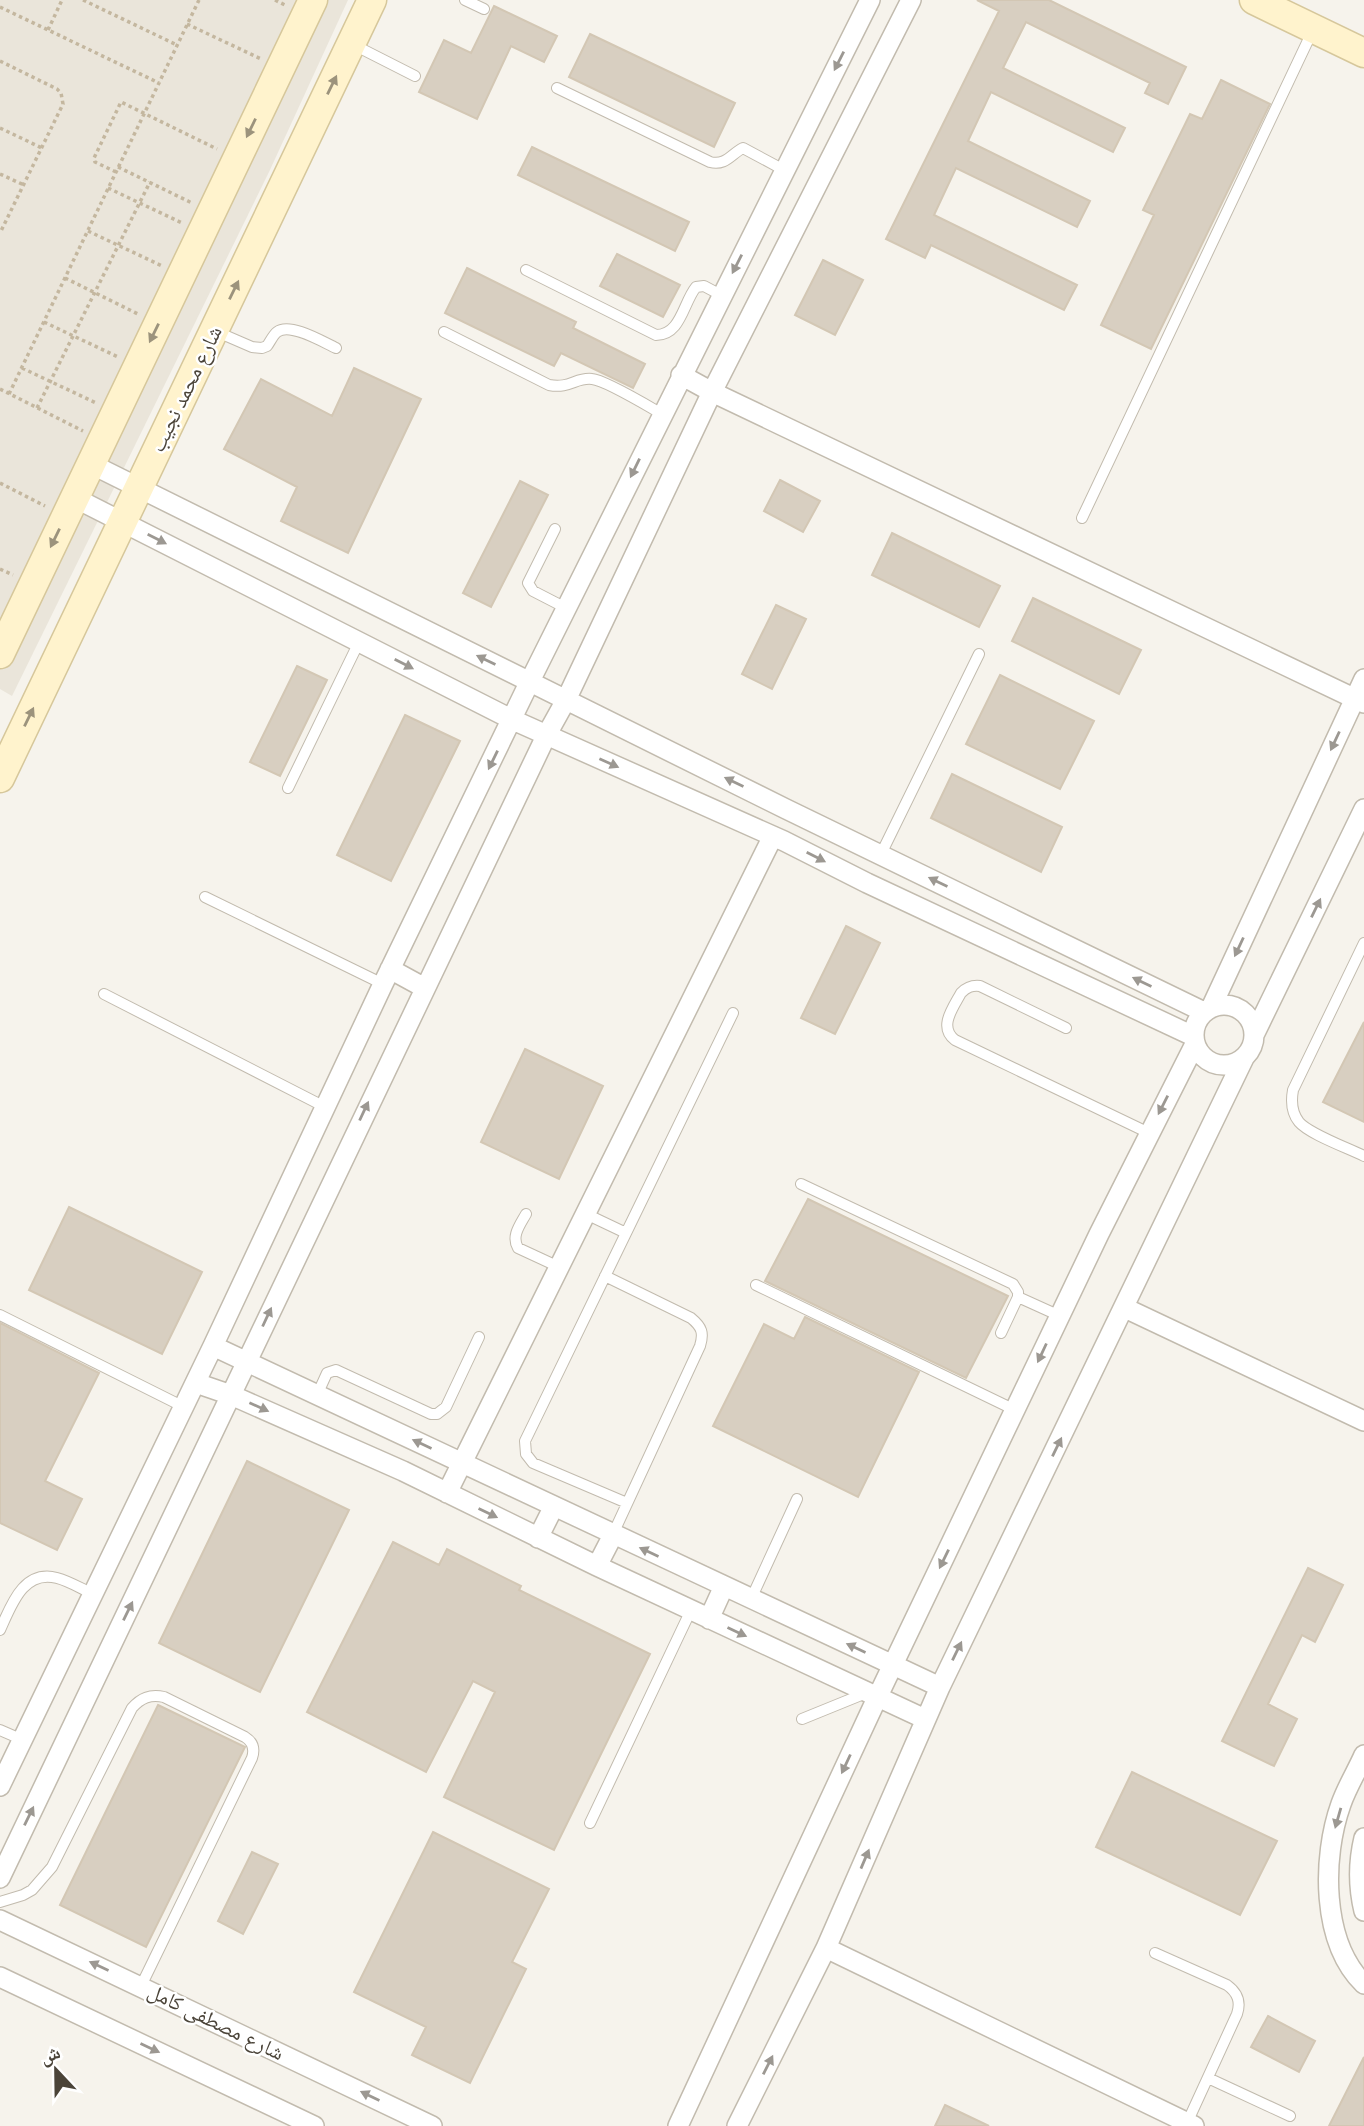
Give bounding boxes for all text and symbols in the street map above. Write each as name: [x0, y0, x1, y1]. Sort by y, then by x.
one-way arrow: [833, 51, 845, 71]
one-way arrow: [326, 75, 337, 95]
one-way arrow: [246, 118, 257, 138]
one-way arrow: [731, 254, 742, 274]
one-way arrow: [228, 280, 239, 301]
street label: شارع محمد نجيب: [143, 321, 228, 456]
one-way arrow: [148, 323, 159, 343]
one-way arrow: [630, 458, 641, 478]
one-way arrow: [50, 528, 61, 548]
one-way arrow: [148, 533, 168, 545]
one-way arrow: [476, 654, 496, 665]
one-way arrow: [394, 659, 414, 670]
one-way arrow: [24, 707, 35, 727]
one-way arrow: [1329, 731, 1341, 751]
one-way arrow: [487, 750, 498, 770]
one-way arrow: [599, 757, 619, 769]
one-way arrow: [724, 777, 744, 788]
one-way arrow: [806, 852, 826, 863]
one-way arrow: [928, 876, 948, 887]
one-way arrow: [1310, 898, 1322, 918]
one-way arrow: [1233, 937, 1244, 957]
one-way arrow: [1132, 977, 1152, 988]
one-way arrow: [1158, 1095, 1169, 1115]
one-way arrow: [358, 1101, 369, 1121]
one-way arrow: [261, 1307, 273, 1327]
one-way arrow: [1036, 1343, 1047, 1364]
one-way arrow: [249, 1402, 270, 1413]
one-way arrow: [1051, 1437, 1062, 1457]
one-way arrow: [412, 1438, 432, 1450]
one-way arrow: [478, 1507, 498, 1518]
one-way arrow: [639, 1546, 660, 1557]
one-way arrow: [938, 1549, 950, 1569]
one-way arrow: [122, 1601, 133, 1621]
one-way arrow: [727, 1627, 748, 1638]
one-way arrow: [952, 1641, 963, 1662]
one-way arrow: [845, 1642, 866, 1653]
one-way arrow: [840, 1754, 852, 1774]
one-way arrow: [24, 1806, 35, 1826]
one-way arrow: [1332, 1808, 1342, 1829]
one-way arrow: [859, 1849, 870, 1870]
one-way arrow: [88, 1961, 109, 1972]
street label: شارع مصطفى كامل: [144, 1977, 289, 2066]
north arrow: [21, 2035, 91, 2105]
text: ش: [36, 2039, 63, 2069]
one-way arrow: [140, 2042, 160, 2054]
one-way arrow: [762, 2055, 773, 2075]
one-way arrow: [360, 2091, 380, 2102]

